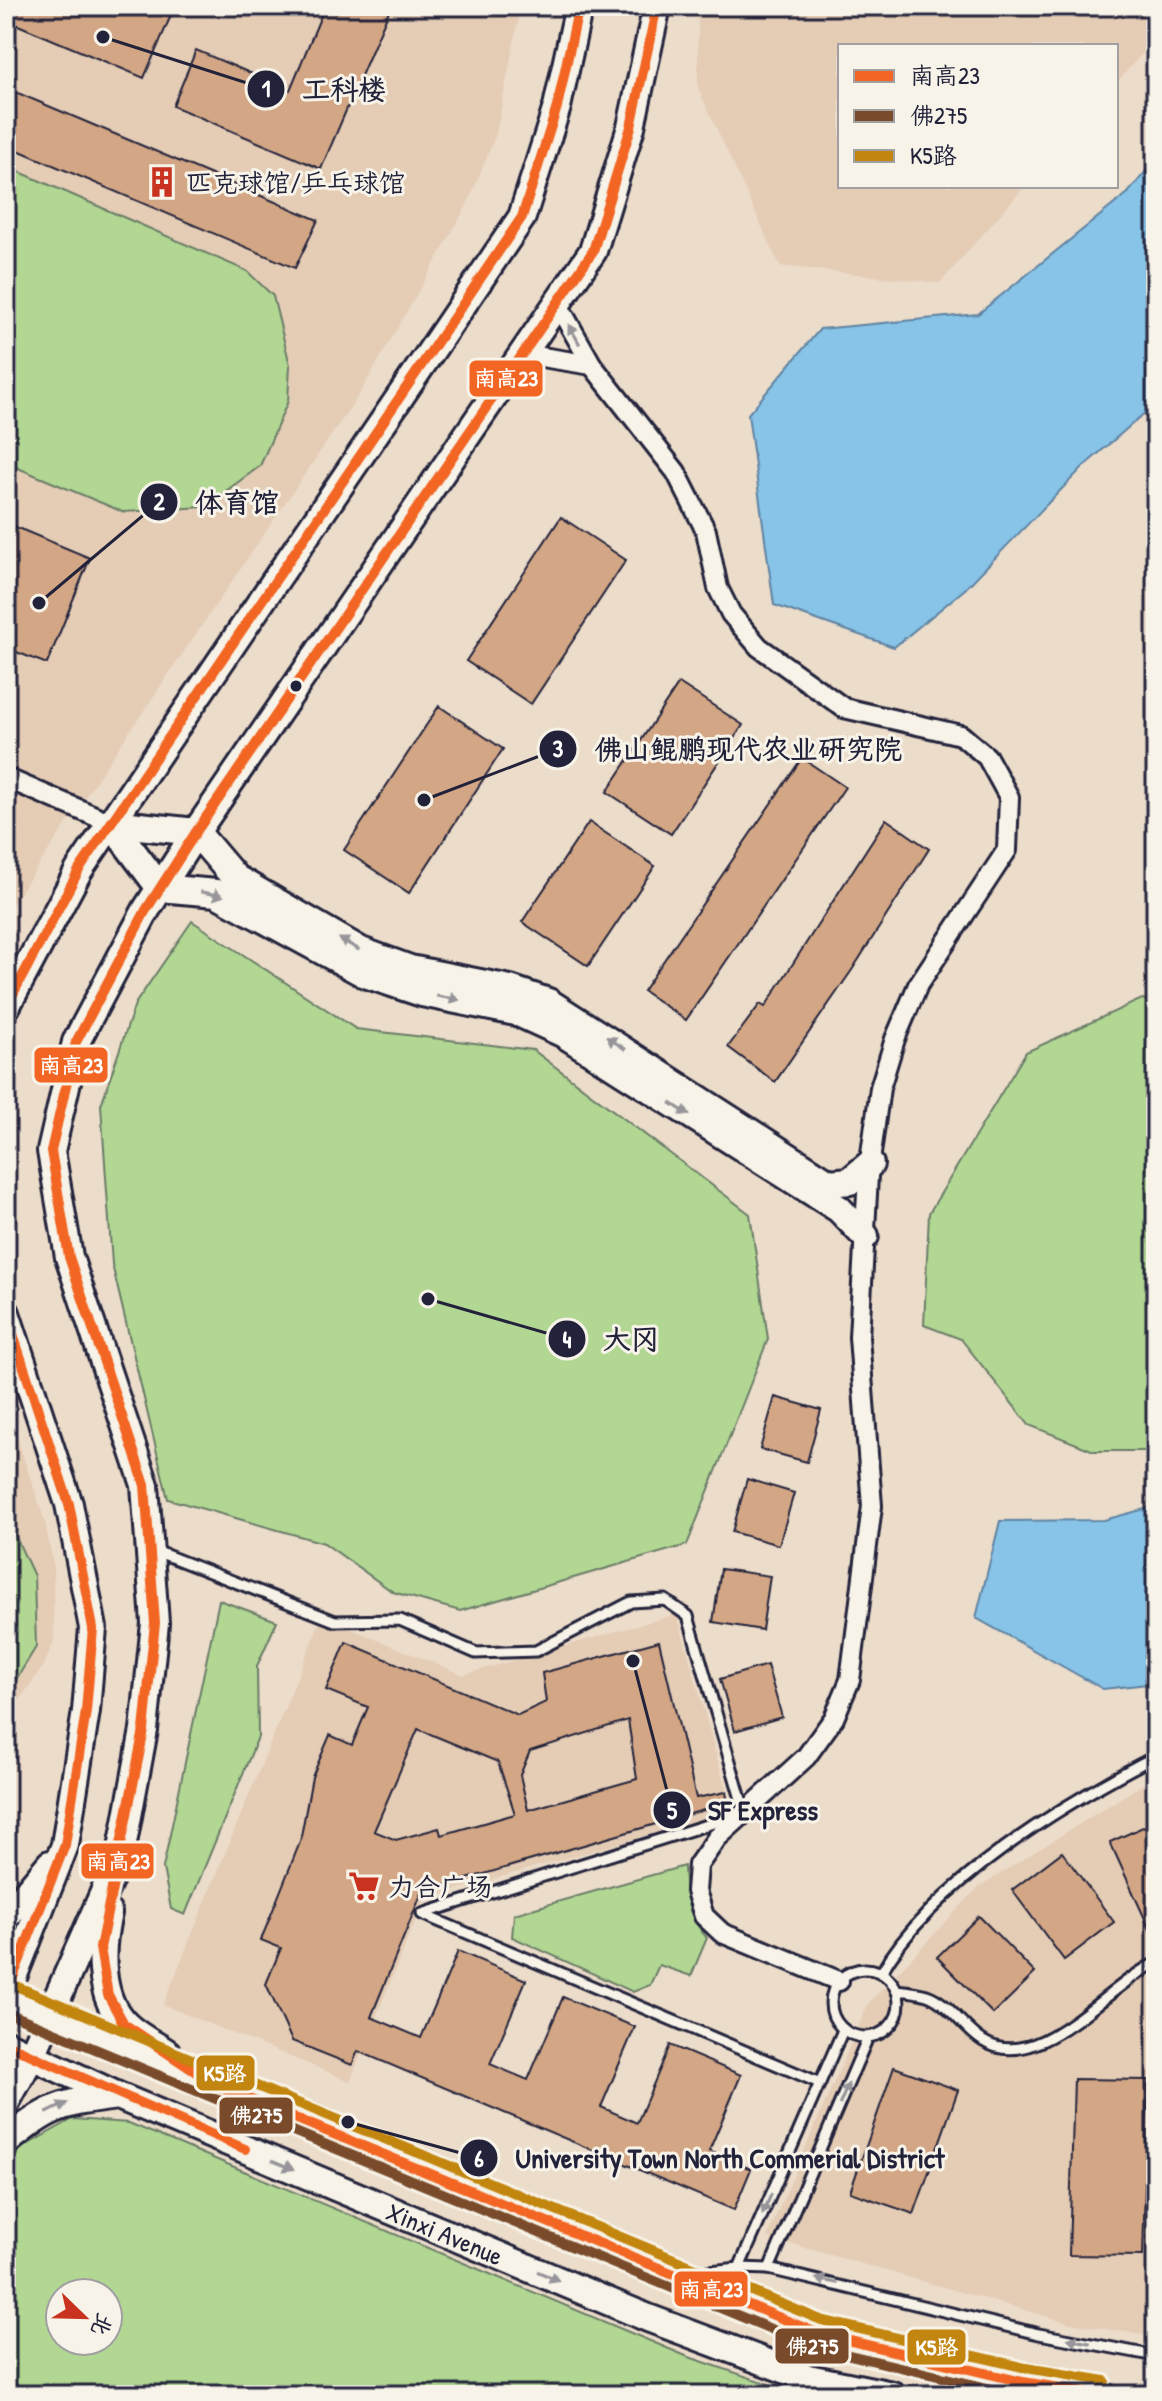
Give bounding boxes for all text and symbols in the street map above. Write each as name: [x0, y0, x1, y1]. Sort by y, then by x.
legend: [838, 44, 1118, 188]
text: 南高23: [910, 59, 980, 91]
callout: 工科楼: [246, 63, 402, 115]
text: 工科楼: [302, 70, 386, 108]
text: 1: [262, 72, 271, 104]
text: 佛275: [910, 99, 967, 131]
text: K5路: [910, 139, 957, 171]
building icon: 匹克球馆/乒乓球馆: [145, 165, 179, 199]
place label: 匹克球馆/乒乓球馆: [186, 165, 405, 200]
one-way arrow: [568, 323, 581, 346]
line badge: 南高23: [468, 359, 544, 398]
text: 南高23: [474, 363, 538, 393]
callout: 体育馆: [139, 476, 295, 528]
text: 体育馆: [195, 483, 279, 521]
text: 2: [153, 485, 165, 517]
unlabelled marker: [288, 678, 304, 694]
callout: 佛山鲲鹏现代农业研究院: [538, 723, 918, 775]
text: 佛山鲲鹏现代农业研究院: [594, 730, 902, 768]
text: 3: [553, 732, 564, 764]
one-way arrow: [200, 889, 225, 901]
one-way arrow: [337, 937, 360, 951]
one-way arrow: [436, 992, 461, 1005]
one-way arrow: [605, 1036, 627, 1051]
line badge: 南高23: [33, 1046, 109, 1084]
text: 南高23: [39, 1050, 103, 1080]
one-way arrow: [669, 1101, 690, 1116]
callout: 大冈: [547, 1313, 675, 1365]
text: 大冈: [603, 1320, 659, 1358]
text: 4: [563, 1323, 572, 1355]
callout: SF Express: [652, 1784, 834, 1836]
text: SF Express: [708, 1791, 818, 1830]
text: 5: [667, 1794, 678, 1826]
line badge: 南高23: [80, 1842, 155, 1880]
text: 南高23: [86, 1846, 150, 1876]
supermarket icon: 力合广场: [347, 1869, 381, 1903]
place label: 力合广场: [388, 1869, 492, 1904]
line badge: K5路: [195, 2054, 256, 2092]
text: K5路: [204, 2058, 246, 2088]
one-way arrow: [837, 2082, 850, 2106]
line badge: 佛275: [218, 2096, 294, 2135]
text: 佛275: [230, 2100, 283, 2130]
one-way arrow: [46, 2101, 69, 2115]
callout: University Town North Commerial District: [459, 2132, 960, 2184]
text: University Town North Commerial District: [516, 2139, 946, 2178]
text: 6: [474, 2142, 484, 2174]
one-way arrow: [271, 2158, 295, 2171]
street label: Xinxi Avenue: [382, 2193, 508, 2273]
one-way arrow: [761, 2193, 774, 2216]
one-way arrow: [536, 2270, 560, 2283]
line badge: 南高23: [673, 2270, 749, 2308]
text: 南高23: [679, 2274, 743, 2304]
one-way arrow: [814, 2274, 839, 2287]
north arrow: [44, 2277, 124, 2357]
text: 北: [84, 2309, 121, 2341]
line badge: 佛275: [774, 2327, 850, 2365]
line badge: K5路: [906, 2328, 967, 2366]
text: 佛275: [786, 2331, 839, 2361]
text: K5路: [916, 2332, 958, 2362]
one-way arrow: [1067, 2335, 1092, 2347]

